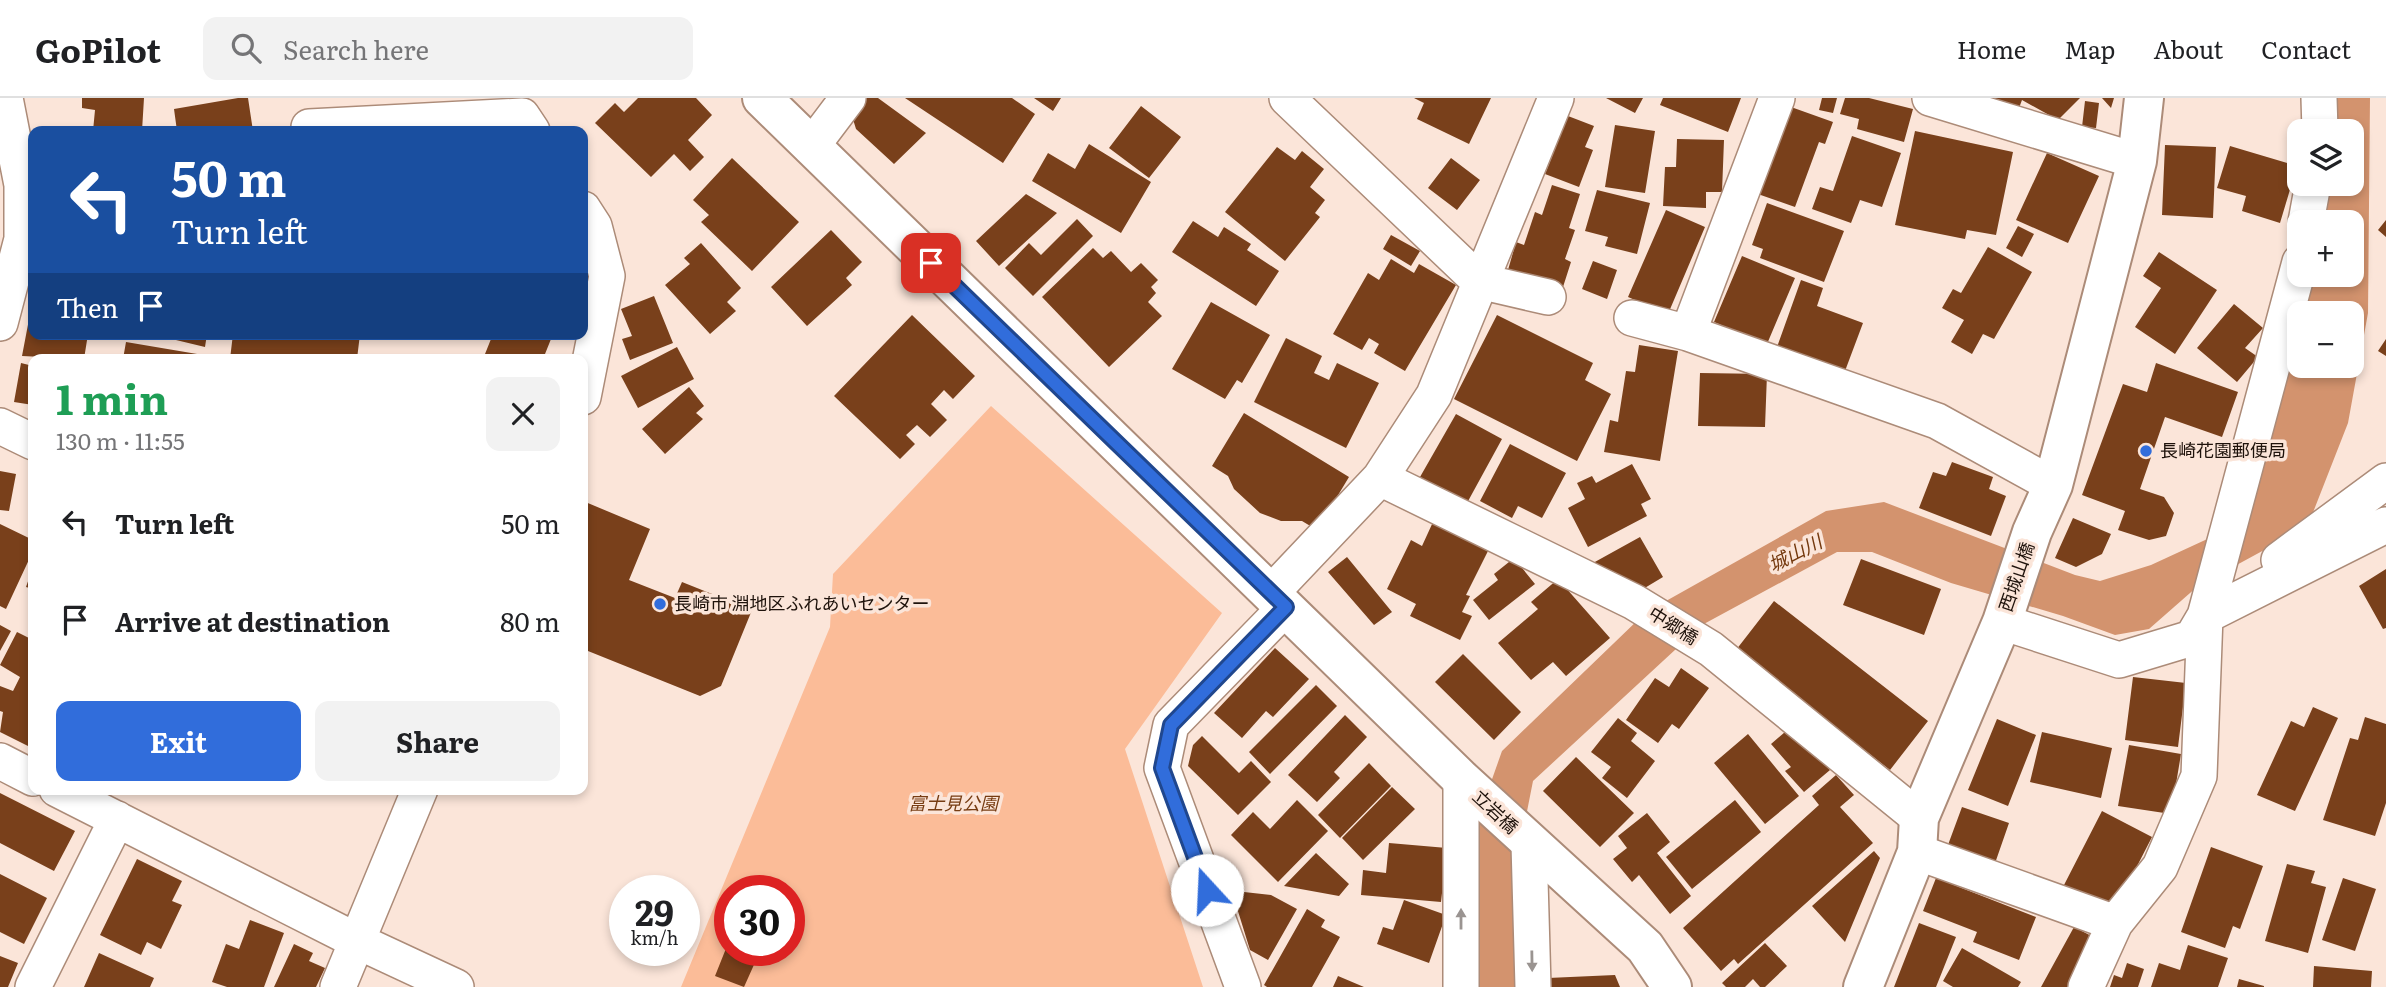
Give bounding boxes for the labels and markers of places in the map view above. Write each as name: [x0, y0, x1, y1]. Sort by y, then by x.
pin: [901, 233, 961, 293]
place label: 長崎花園郵便局: [2160, 436, 2286, 463]
marker: 長崎花園郵便局: [2138, 443, 2154, 459]
place label: 長崎市 淵地区ふれあいセンター: [674, 589, 930, 616]
marker: 長崎市 淵地区ふれあいセンター: [652, 596, 668, 612]

